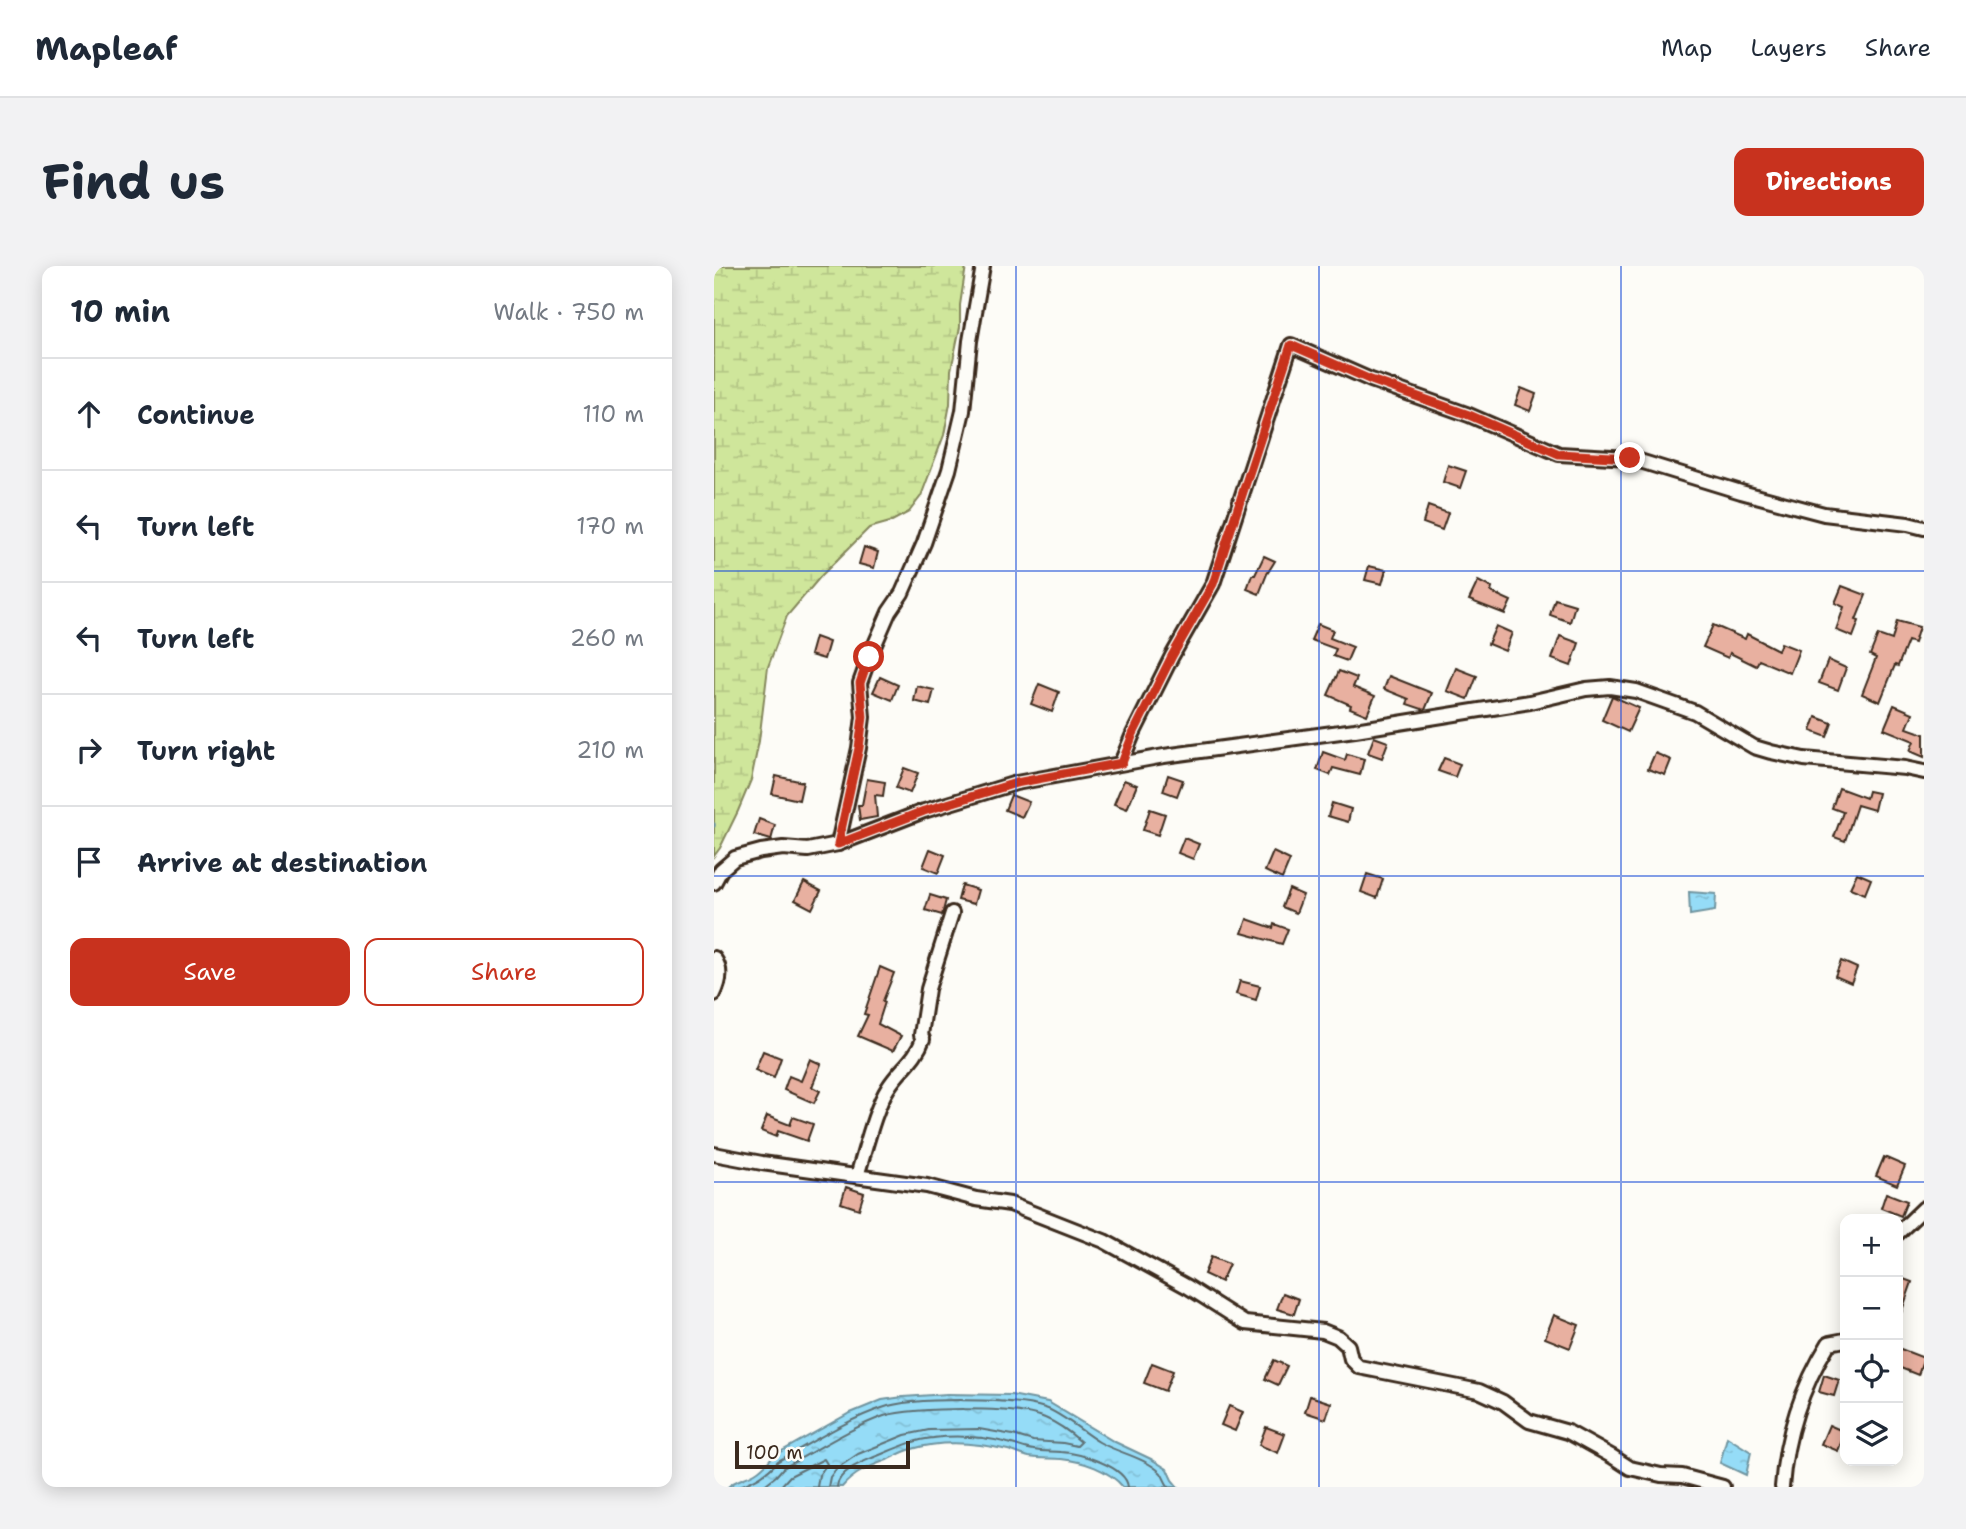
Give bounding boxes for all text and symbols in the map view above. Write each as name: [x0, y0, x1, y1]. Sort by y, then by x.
text: Mapleaf: [35, 26, 178, 71]
text: Map: [1661, 32, 1712, 64]
text: Layers: [1750, 32, 1827, 64]
text: Share: [1865, 32, 1931, 64]
button: Directions: [1734, 148, 1924, 216]
text: Find us: [42, 149, 225, 215]
text: 10 min: [70, 291, 170, 332]
text: Walk · 750 m: [493, 297, 644, 327]
icon: ahead: [70, 395, 108, 433]
text: Continue: [137, 397, 255, 432]
text: 110 m: [582, 399, 644, 429]
route end: [1614, 442, 1645, 473]
icon: left: [70, 507, 108, 545]
text: Turn left: [137, 509, 254, 544]
text: 170 m: [576, 511, 644, 541]
icon: left: [70, 619, 108, 657]
text: Turn left: [137, 621, 254, 656]
text: 260 m: [570, 623, 644, 653]
route start: [853, 641, 884, 672]
icon: right: [70, 731, 108, 769]
text: Turn right: [137, 733, 275, 768]
text: 210 m: [576, 735, 644, 765]
icon: arrive: [70, 843, 108, 881]
text: Arrive at destination: [137, 845, 427, 880]
button: Save: [70, 938, 350, 1006]
button: Share: [364, 938, 644, 1006]
map controls: [1840, 1214, 1903, 1466]
button: +: [1840, 1214, 1903, 1277]
button: −: [1840, 1277, 1903, 1340]
button: locate: [1840, 1340, 1903, 1403]
button: layers: [1840, 1403, 1903, 1466]
scale bar: [735, 1438, 910, 1470]
text: 100 m: [746, 1440, 803, 1465]

